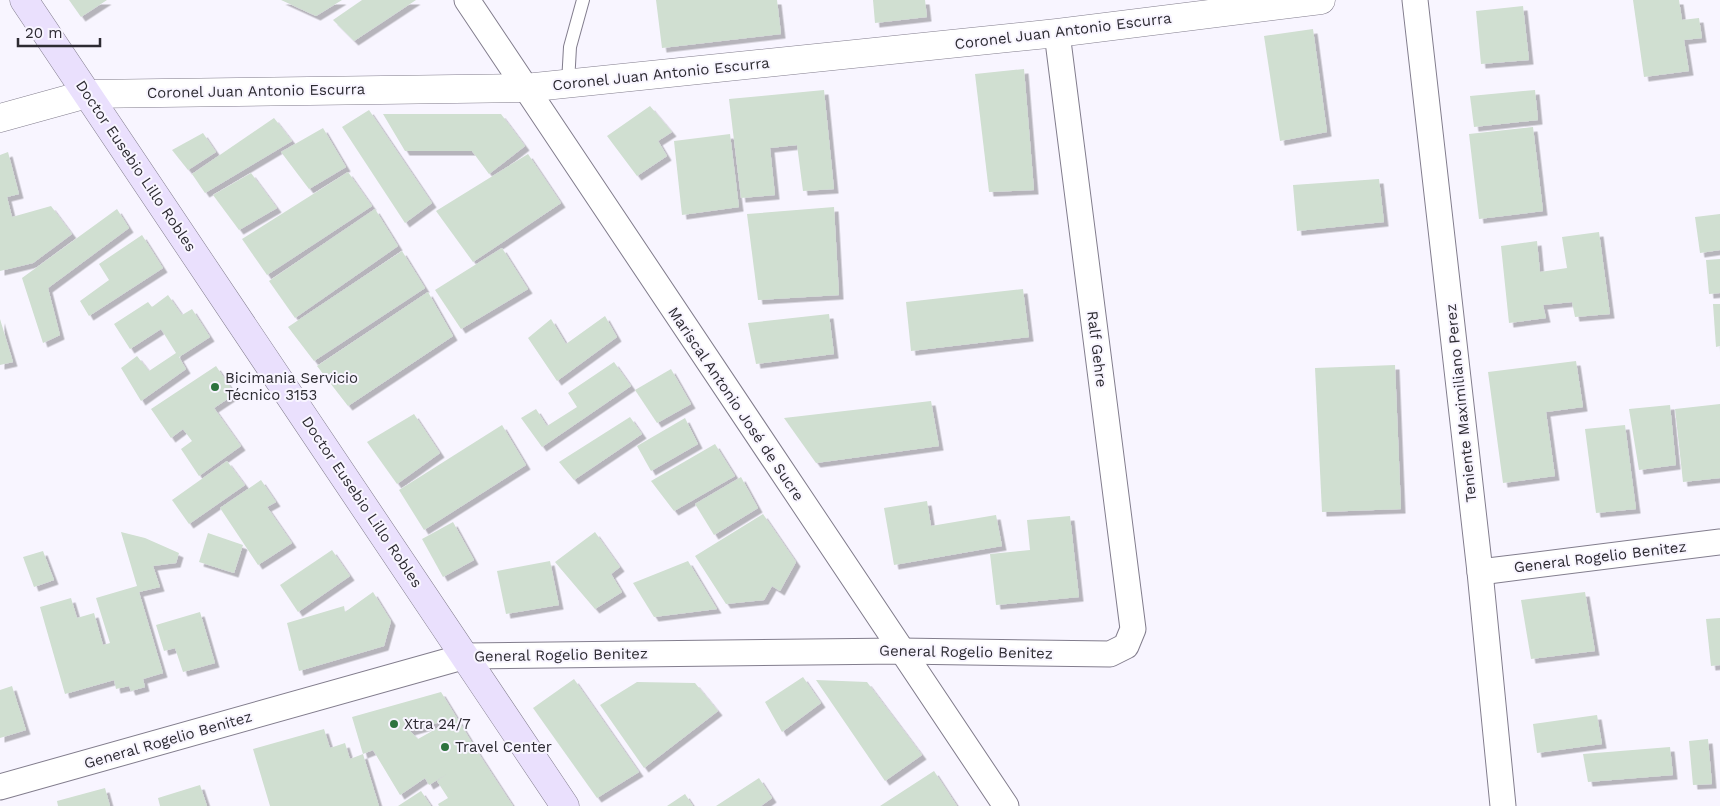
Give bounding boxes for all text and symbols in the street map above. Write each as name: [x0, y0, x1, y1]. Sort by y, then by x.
street label: Coronel Juan Antonio Escurra: [954, 9, 1173, 53]
scale bar: [18, 15, 100, 47]
text: 20 m: [25, 24, 63, 42]
street label: Coronel Juan Antonio Escurra: [552, 54, 771, 94]
street label: Doctor Eusebio Lillo Robles: [72, 77, 200, 255]
street label: Coronel Juan Antonio Escurra: [147, 80, 366, 102]
street label: Teniente Maximiliano Perez: [1442, 303, 1480, 503]
street label: Mariscal Antonio José de Sucre: [664, 304, 808, 504]
street label: Ralf Gehre: [1083, 310, 1111, 388]
place label: Bicimania Servicio Técnico 3153: [225, 369, 358, 404]
marker: Bicimania Servicio Técnico 3153: [209, 381, 221, 393]
street label: Doctor Eusebio Lillo Robles: [298, 413, 426, 591]
street label: General Rogelio Benitez: [1513, 537, 1687, 577]
street label: General Rogelio Benitez: [879, 641, 1053, 663]
street label: General Rogelio Benitez: [474, 644, 648, 666]
street label: General Rogelio Benitez: [82, 707, 254, 773]
place label: Xtra 24/7: [404, 715, 471, 733]
marker: Xtra 24/7: [388, 718, 400, 730]
place label: Travel Center: [455, 738, 552, 756]
marker: Travel Center: [439, 741, 451, 753]

